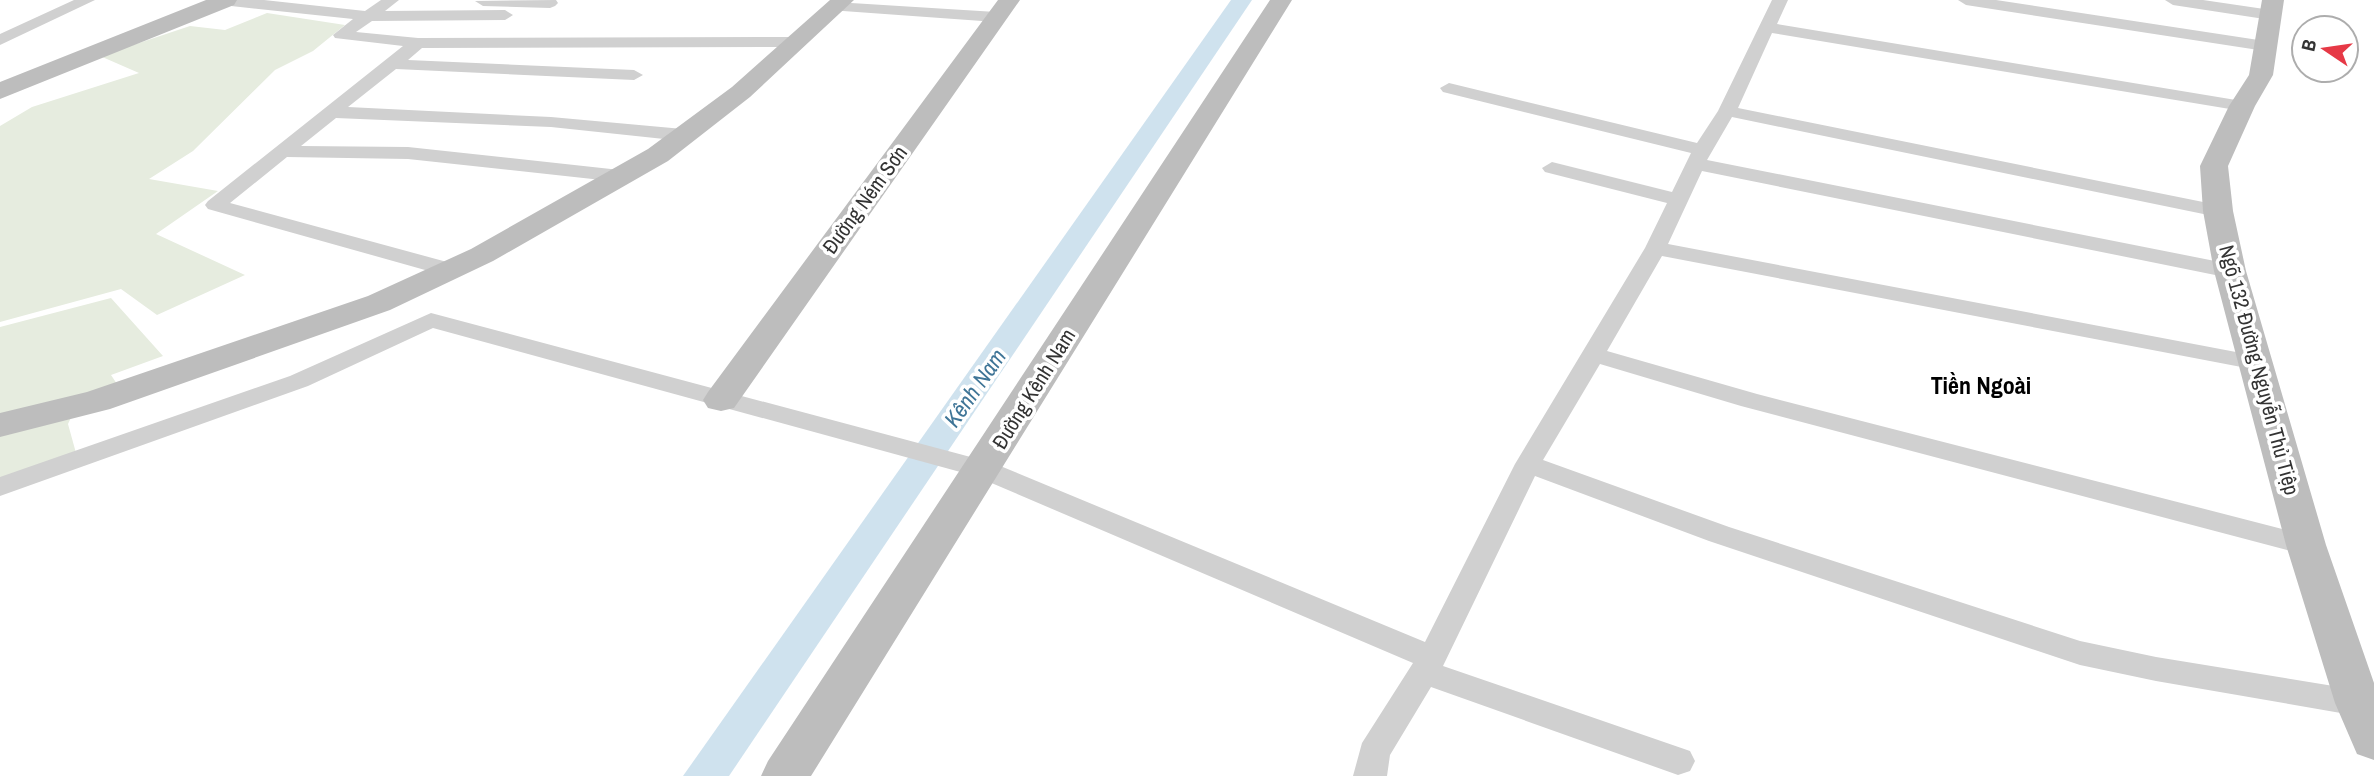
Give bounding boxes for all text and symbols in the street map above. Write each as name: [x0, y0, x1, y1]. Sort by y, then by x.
north arrow: [2290, 14, 2360, 84]
text: B: [2295, 37, 2322, 54]
street label: Đường Ném Sơn: [815, 140, 914, 260]
street label: Ngõ 132 Đường Nguyễn Thủ Tiệp: [2212, 242, 2307, 498]
street label: Đường Kênh Nam: [985, 323, 1082, 454]
water label: Kênh Nam: [936, 342, 1013, 433]
district label: Tiền Ngoài: [1931, 369, 2031, 401]

